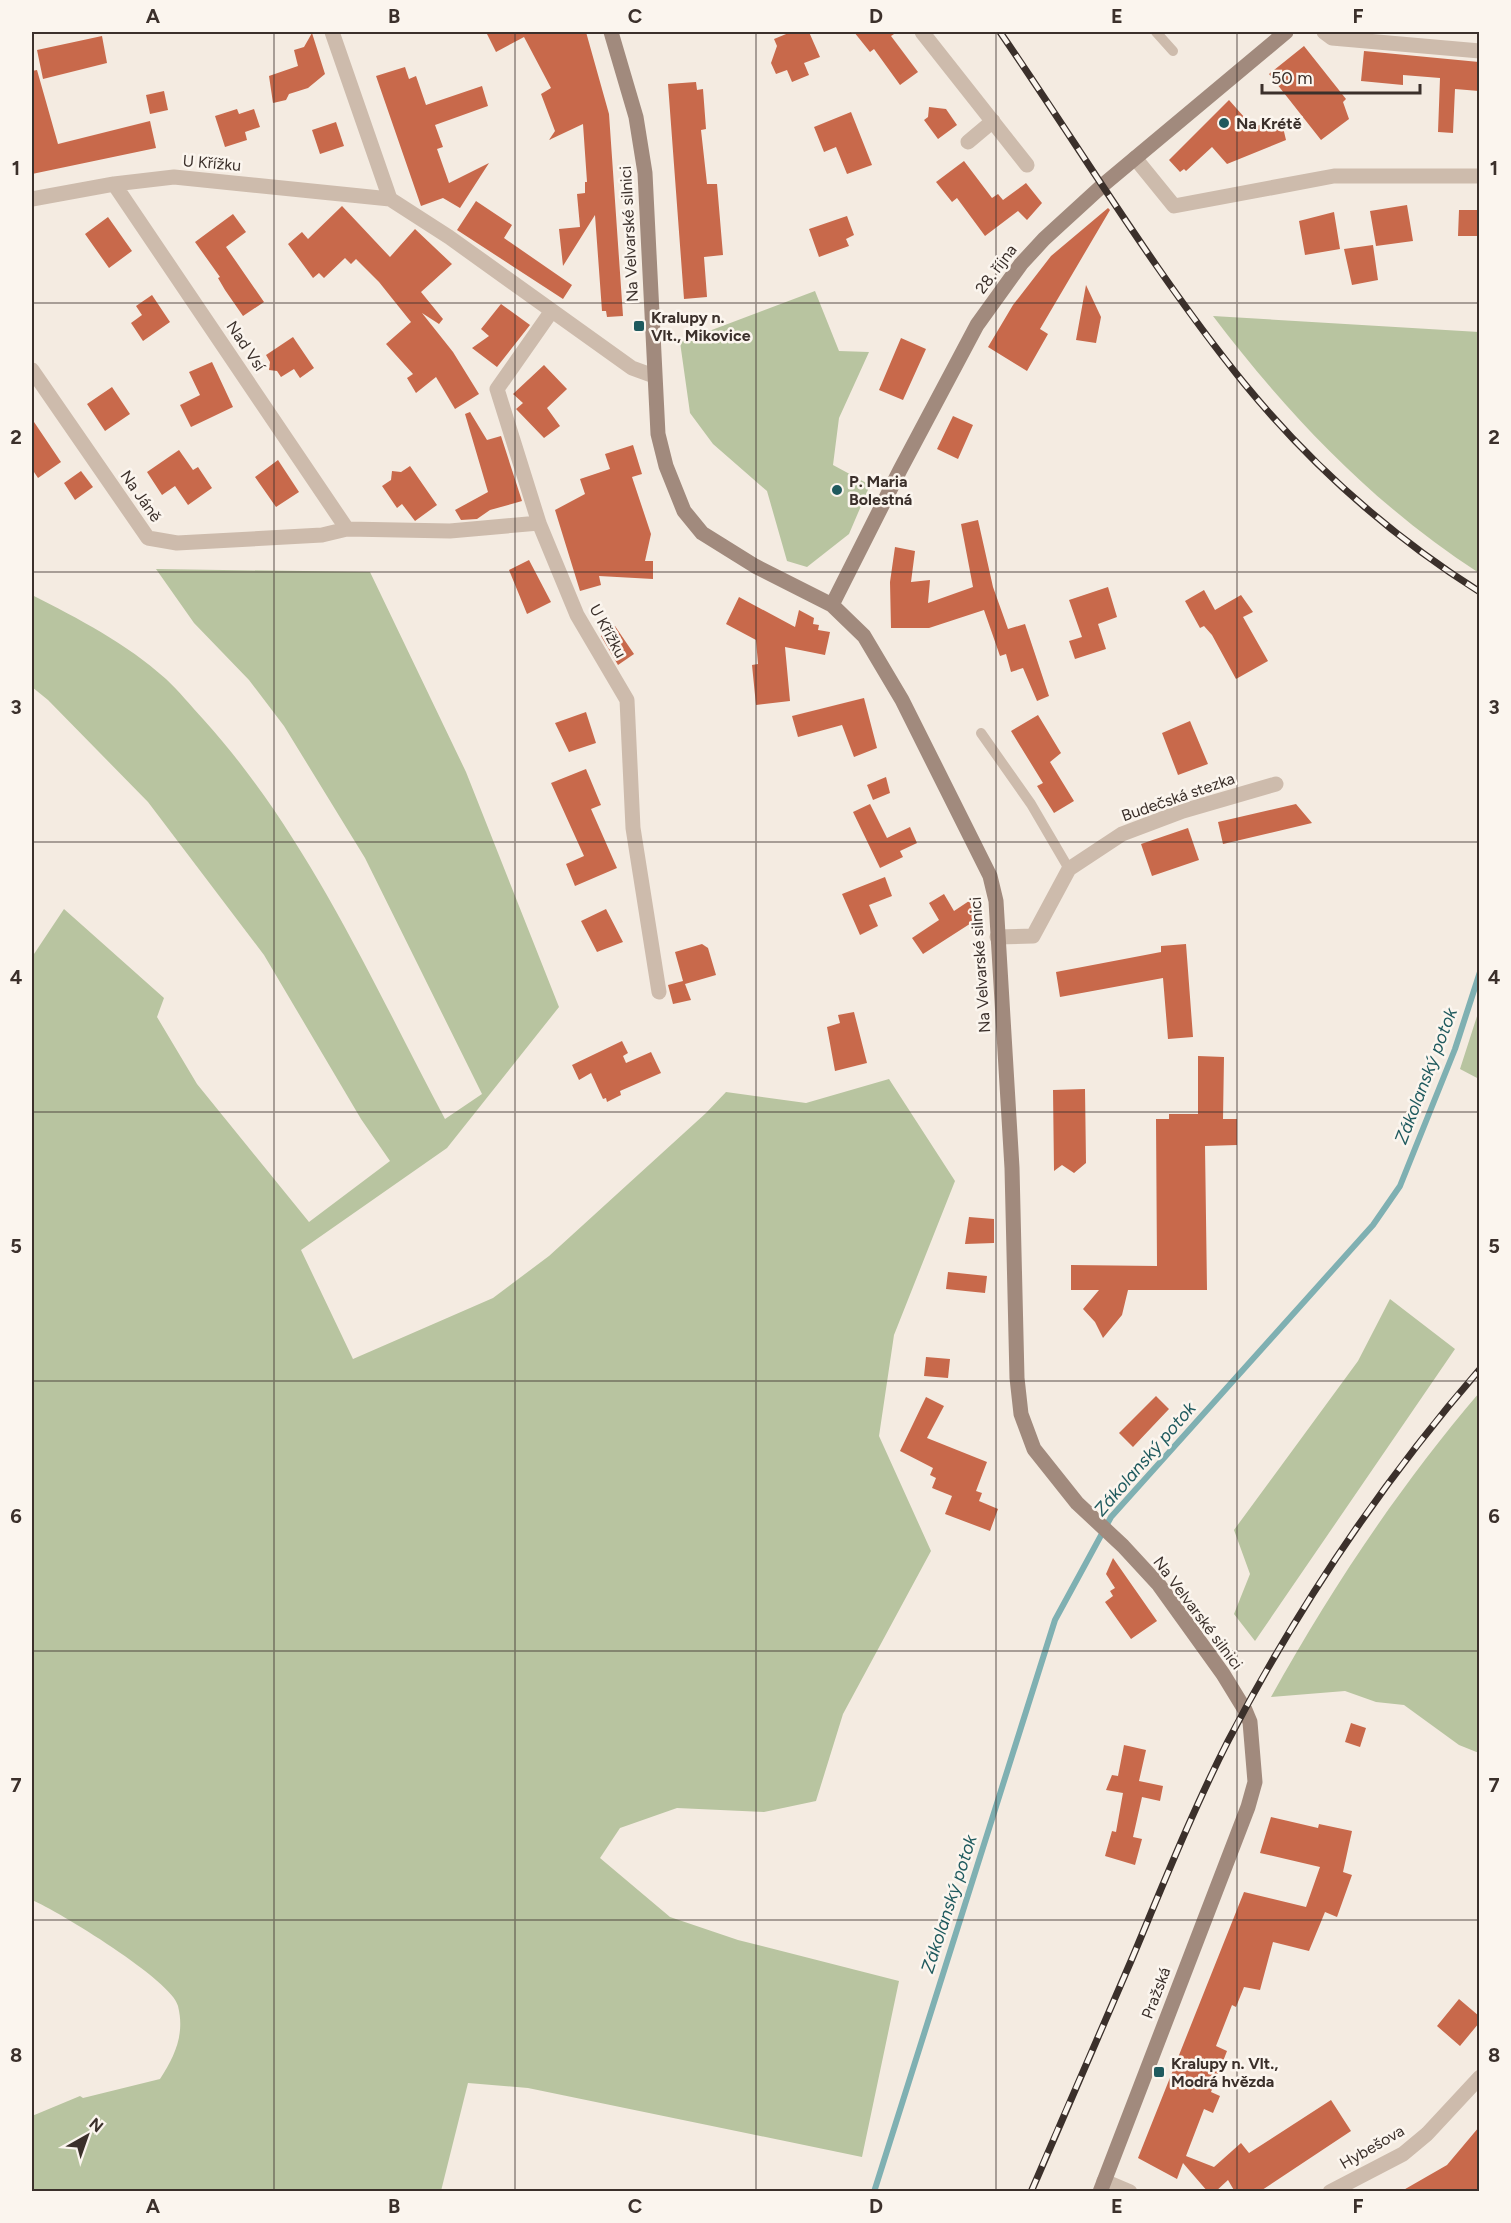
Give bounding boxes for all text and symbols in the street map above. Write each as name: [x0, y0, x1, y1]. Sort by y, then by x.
text: A: [146, 4, 161, 28]
text: B: [388, 4, 400, 28]
text: C: [628, 4, 642, 28]
text: D: [869, 4, 883, 28]
text: E: [1111, 4, 1123, 28]
text: F: [1352, 4, 1364, 28]
scale bar: [1262, 57, 1420, 95]
text: 50 m: [1271, 67, 1313, 89]
place label: Na Krétě: [1236, 114, 1302, 133]
marker: Na Krétě: [1217, 116, 1231, 130]
street label: U Křížku: [182, 151, 242, 175]
text: 1: [12, 156, 20, 180]
text: 1: [1490, 156, 1498, 180]
street label: Na Velvarské silnici: [616, 165, 642, 303]
street label: 28. října: [971, 241, 1021, 297]
place label: Kralupy n. Vlt., Mikovice: [651, 308, 751, 345]
street label: Nad Vsí: [222, 317, 270, 376]
marker: Kralupy n. Vlt., Mikovice: [632, 319, 646, 333]
text: 2: [10, 425, 22, 449]
text: 2: [1488, 425, 1500, 449]
street label: Na Jáně: [116, 467, 166, 526]
place label: P. Maria Bolestná: [849, 472, 912, 509]
marker: P. Maria Bolestná: [830, 483, 844, 497]
street label: U Křížku: [585, 601, 631, 661]
text: 3: [10, 695, 22, 719]
text: 3: [1488, 695, 1500, 719]
street label: Budečská stezka: [1119, 769, 1237, 825]
street label: Na Velvarské silnici: [966, 896, 994, 1034]
text: 4: [10, 965, 23, 989]
text: 4: [1488, 965, 1501, 989]
water label: Zákolanský potok: [1390, 1004, 1463, 1147]
text: 5: [10, 1234, 22, 1258]
text: 5: [1488, 1234, 1500, 1258]
water label: Zákolanský potok: [1089, 1396, 1201, 1521]
text: 6: [10, 1504, 22, 1528]
text: 6: [1488, 1504, 1500, 1528]
street label: Na Velvarské silnici: [1149, 1553, 1247, 1673]
text: 7: [10, 1773, 22, 1797]
text: 7: [1488, 1773, 1500, 1797]
water label: Zákolanský potok: [916, 1831, 982, 1976]
street label: Pražská: [1137, 1964, 1175, 2022]
text: 8: [10, 2043, 22, 2067]
text: 8: [1488, 2043, 1500, 2067]
place label: Kralupy n. Vlt., Modrá hvězda: [1171, 2054, 1278, 2091]
marker: Kralupy n. Vlt., Modrá hvězda: [1152, 2065, 1166, 2079]
north arrow: [57, 2106, 117, 2166]
text: N: [85, 2114, 107, 2136]
street label: Hybešova: [1336, 2121, 1408, 2173]
text: A: [146, 2194, 161, 2218]
text: B: [388, 2194, 400, 2218]
text: C: [628, 2194, 642, 2218]
text: D: [869, 2194, 883, 2218]
text: E: [1111, 2194, 1123, 2218]
text: F: [1352, 2194, 1364, 2218]

